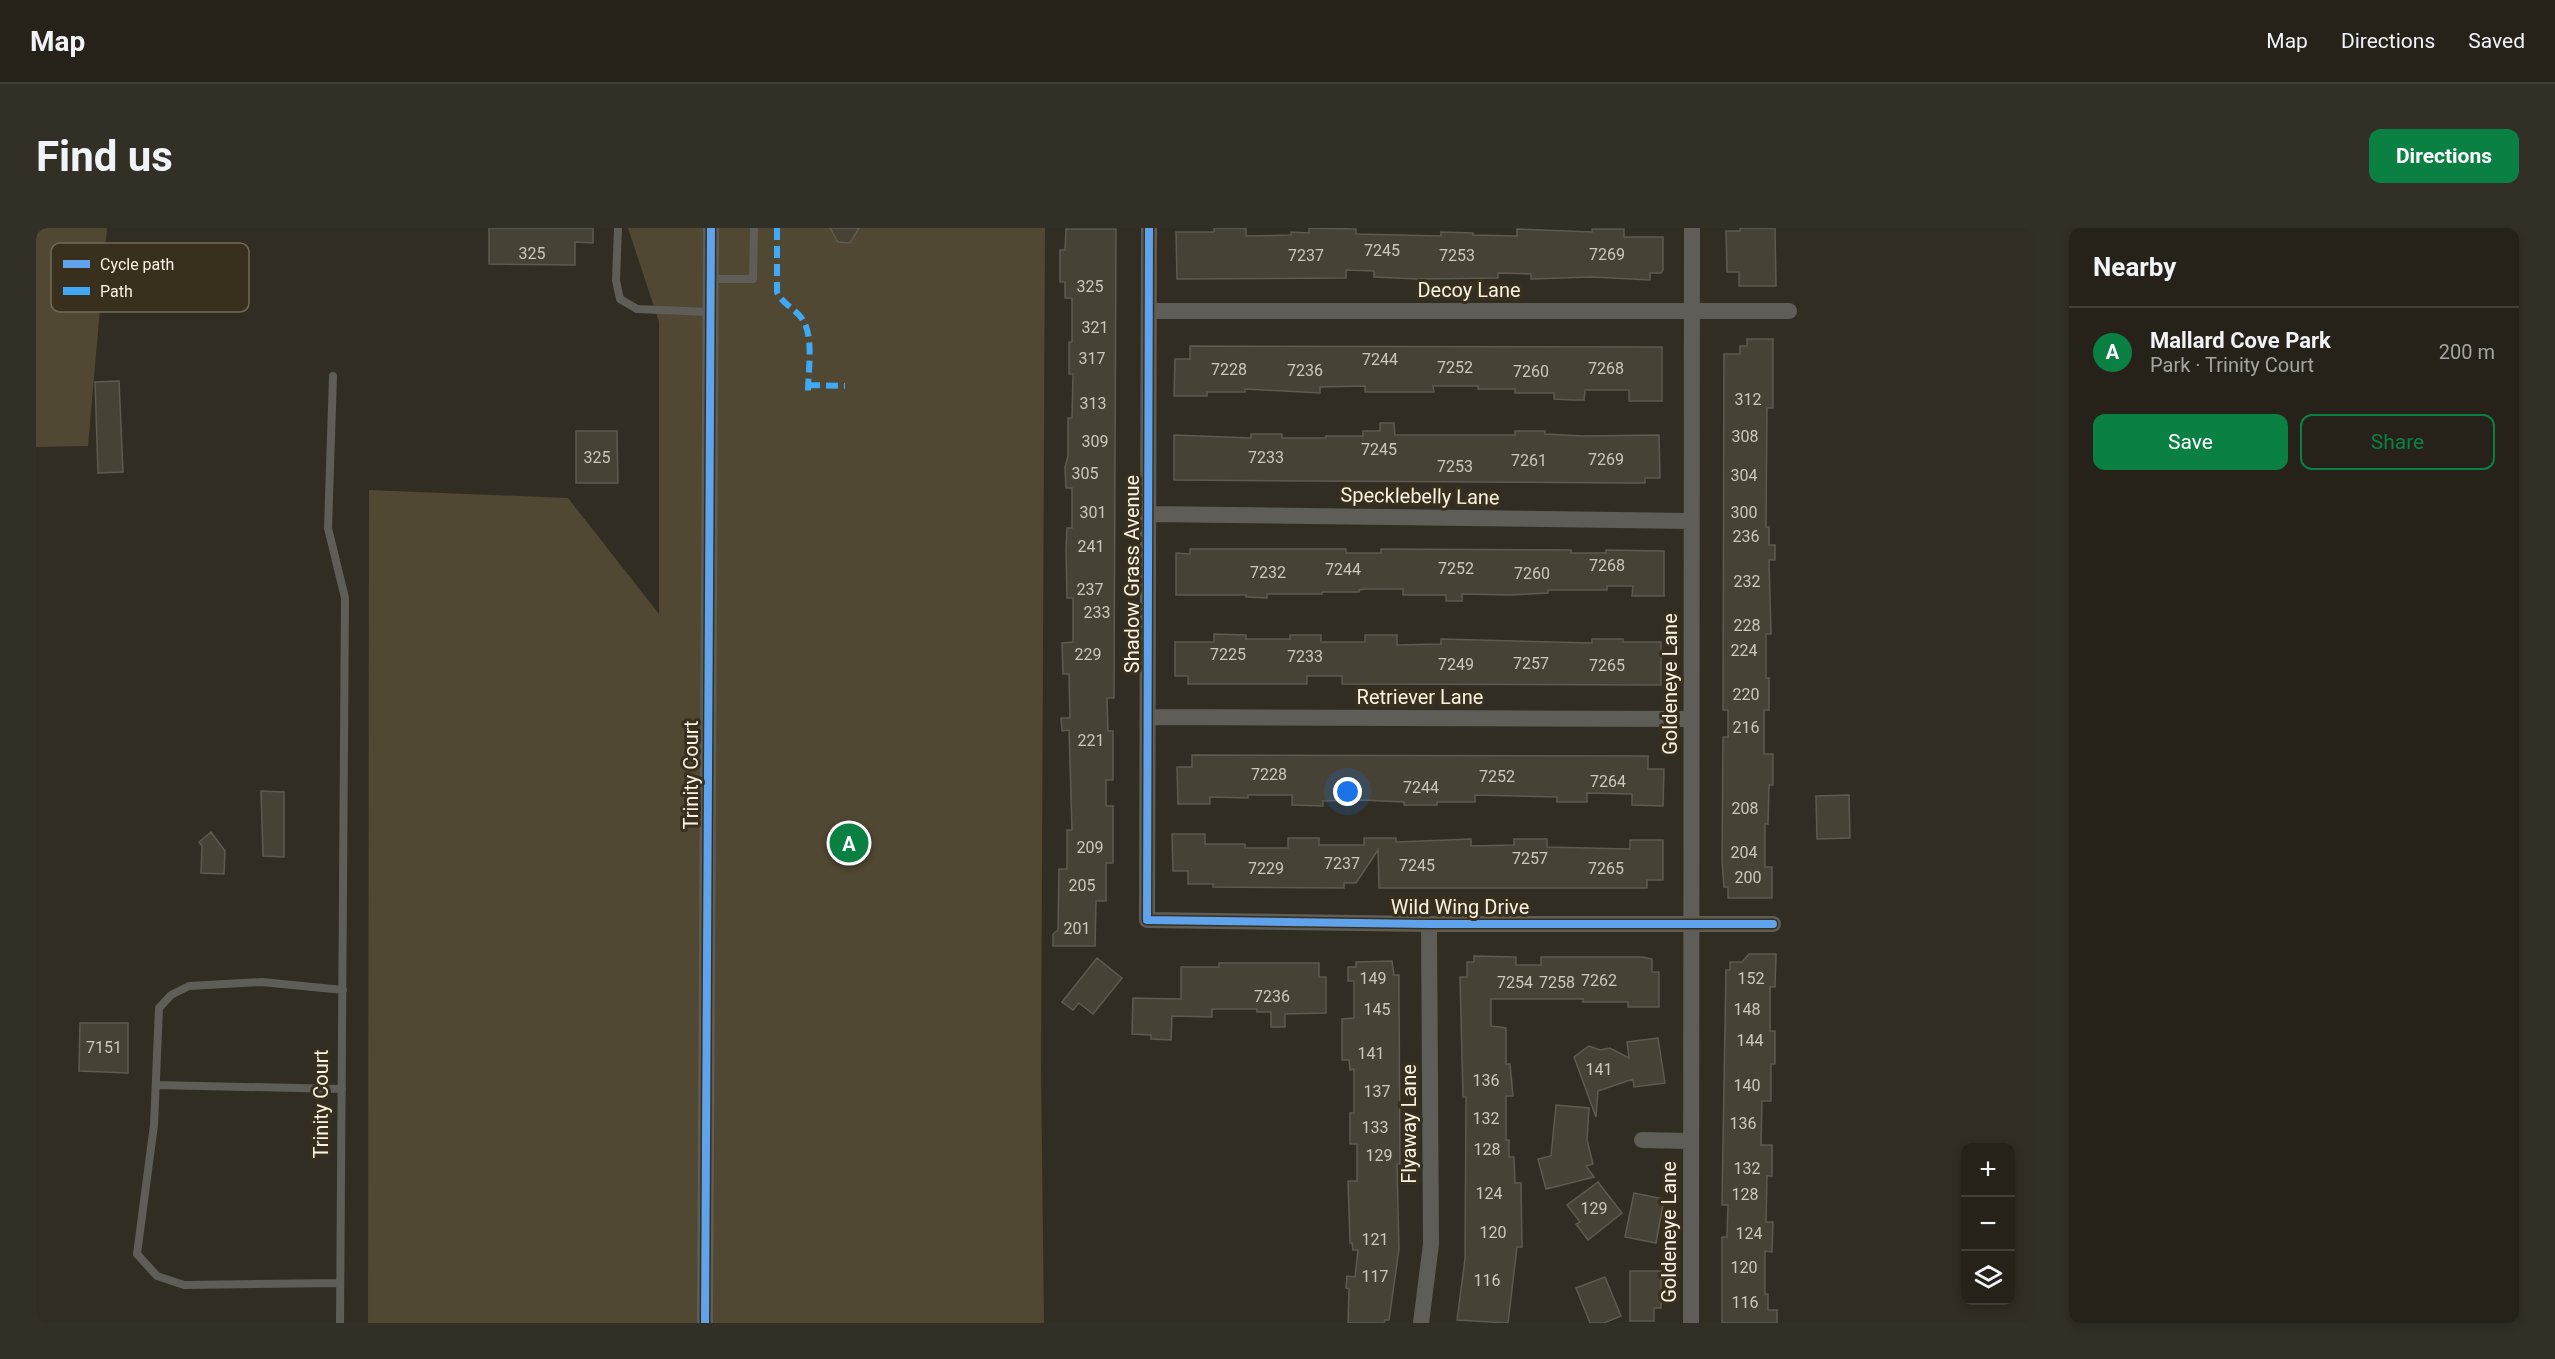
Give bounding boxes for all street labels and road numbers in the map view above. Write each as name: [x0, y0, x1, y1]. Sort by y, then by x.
street label: Decoy Lane: [1417, 278, 1521, 302]
street label: Shadow Grass Avenue: [1120, 475, 1144, 673]
street label: Specklebelly Lane: [1340, 483, 1500, 509]
street label: Goldeneye Lane: [1658, 613, 1682, 755]
street label: Retriever Lane: [1357, 685, 1483, 709]
street label: Trinity Court: [679, 721, 703, 829]
street label: Wild Wing Drive: [1391, 895, 1529, 919]
street label: Trinity Court: [309, 1050, 333, 1158]
street label: Flyaway Lane: [1397, 1064, 1421, 1184]
street label: Goldeneye Lane: [1657, 1161, 1681, 1303]

